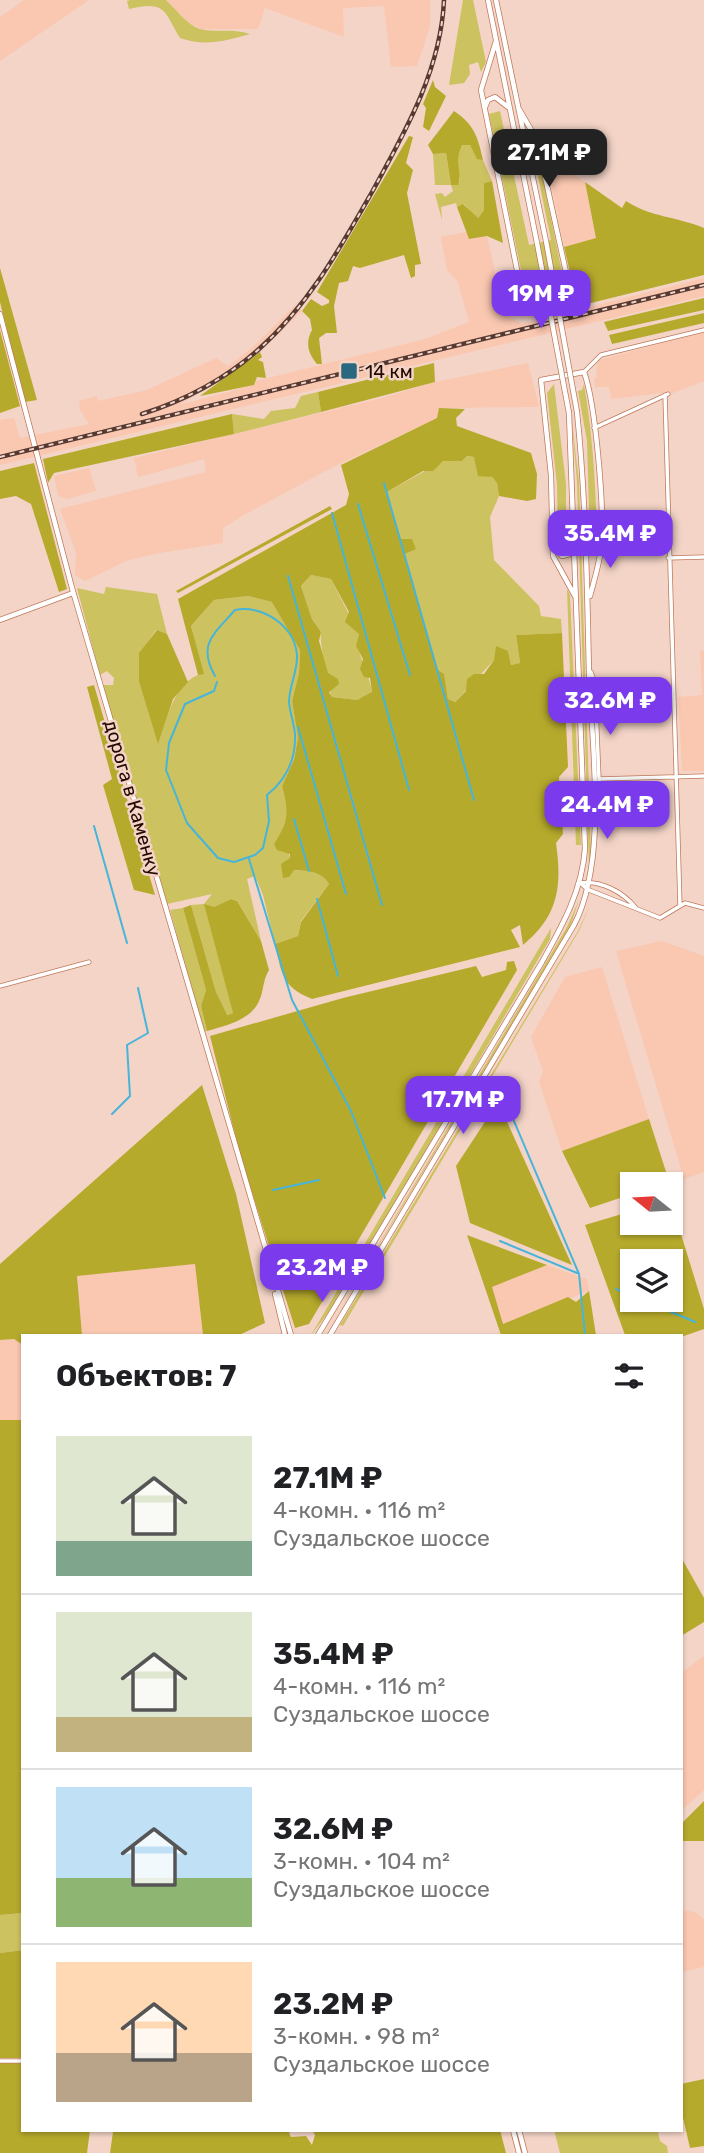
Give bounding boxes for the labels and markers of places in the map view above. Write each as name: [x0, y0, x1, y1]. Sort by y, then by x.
pin: 27.1M ₽: [484, 130, 614, 189]
pin: 19M ₽: [492, 270, 590, 330]
place label: 14 км: [365, 360, 413, 383]
marker: 14 км: [339, 361, 359, 381]
pin: 35.4M ₽: [545, 510, 675, 570]
pin: 32.6M ₽: [545, 678, 675, 737]
pin: 24.4M ₽: [542, 782, 672, 841]
pin: 17.7M ₽: [398, 1076, 528, 1136]
pin: 23.2M ₽: [257, 1244, 387, 1304]

